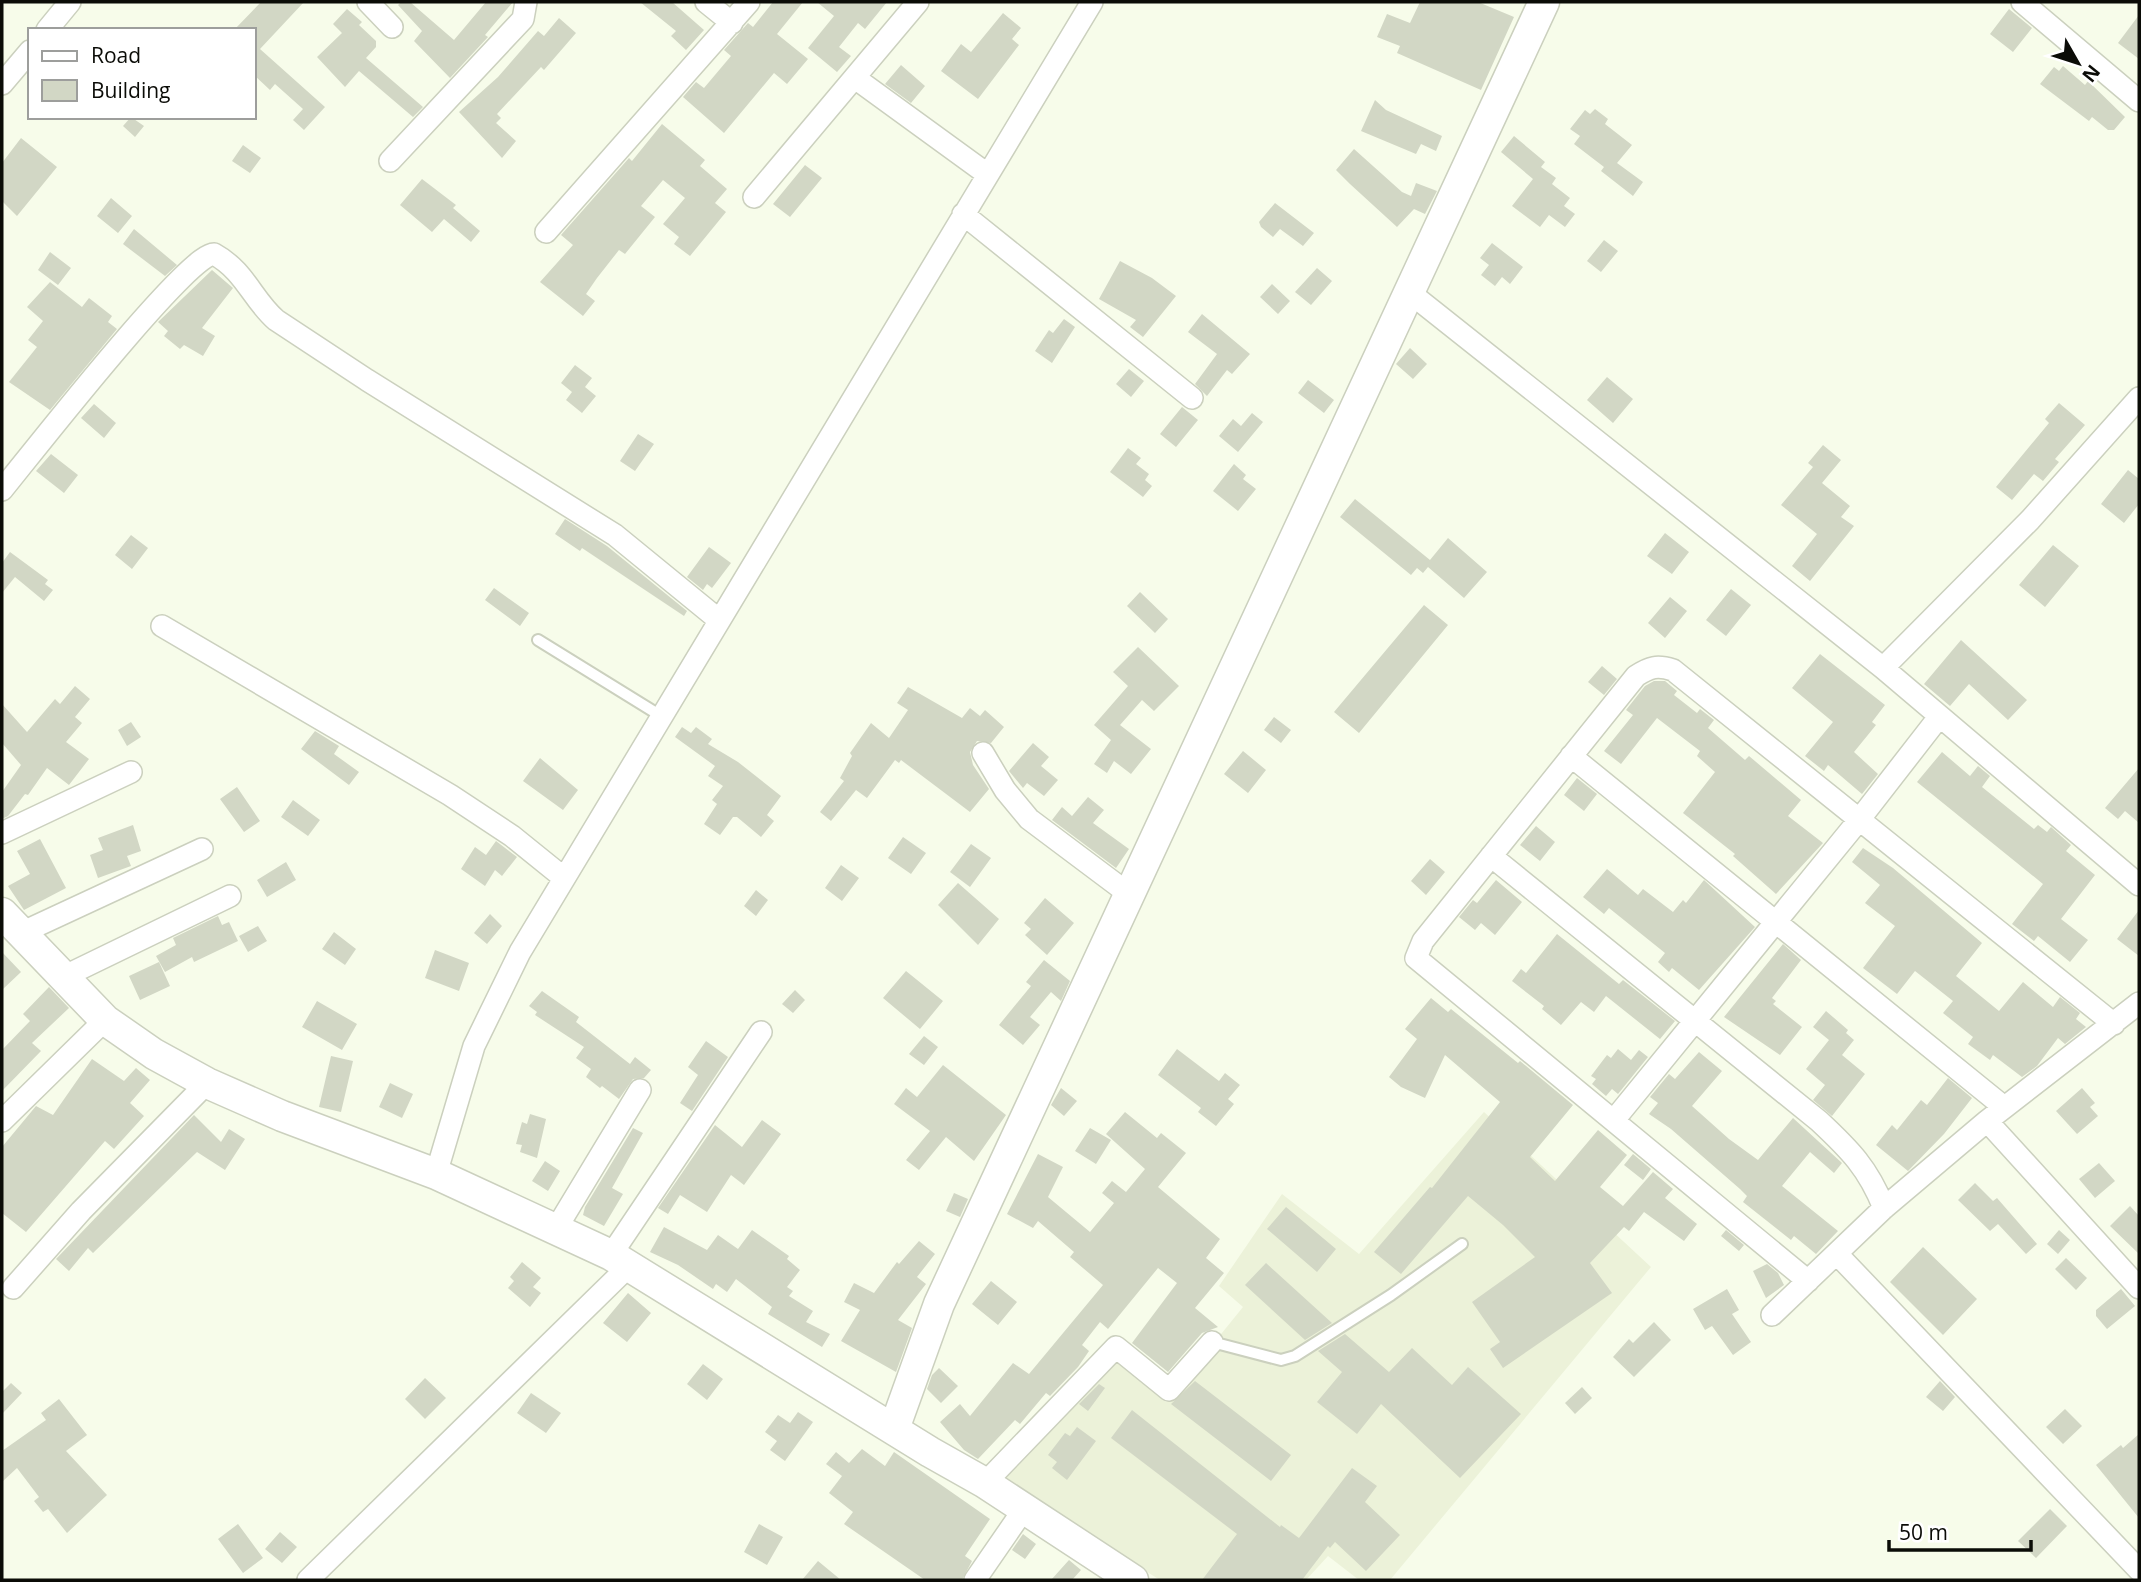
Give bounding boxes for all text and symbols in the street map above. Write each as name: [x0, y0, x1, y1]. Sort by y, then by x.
legend: [28, 28, 256, 119]
north arrow: [2043, 28, 2113, 98]
text: Road: [91, 41, 141, 69]
text: N: [2076, 60, 2106, 88]
text: Building: [91, 76, 170, 104]
scale bar: [1889, 1508, 2031, 1552]
text: 50 m: [1899, 1518, 1948, 1546]

